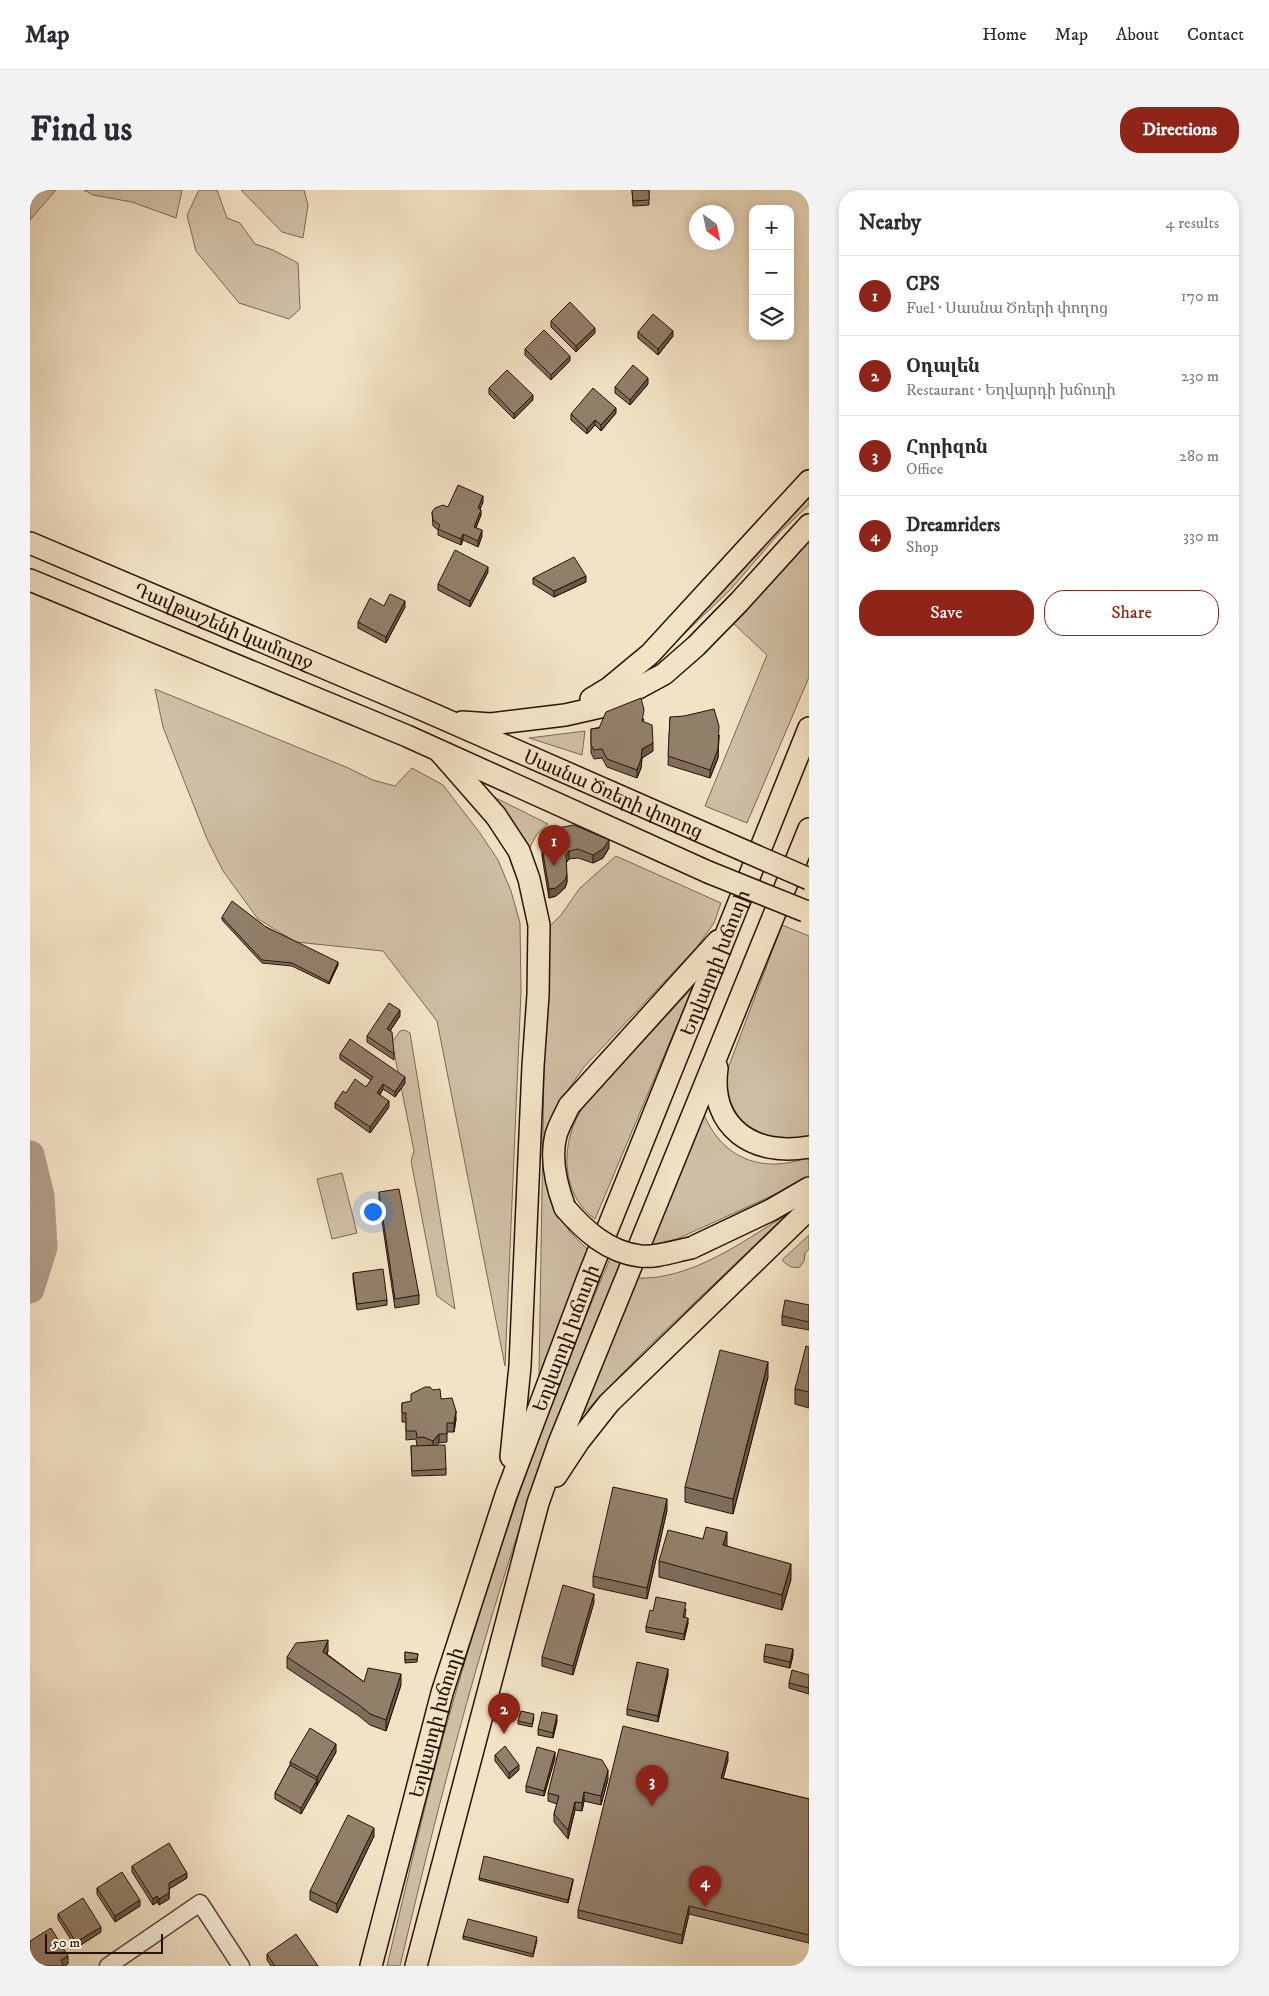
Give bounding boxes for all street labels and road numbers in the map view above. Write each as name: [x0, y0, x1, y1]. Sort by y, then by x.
street label: Դավթաշենի կամուրջ: [130, 579, 317, 675]
street label: Սասնա Ծռերի փողոց: [520, 745, 706, 844]
street label: Եղվարդի խճուղի: [676, 887, 756, 1039]
street label: Եղվարդի խճուղի: [529, 1262, 605, 1415]
street label: Եղվարդի խճուղի: [405, 1645, 469, 1800]

